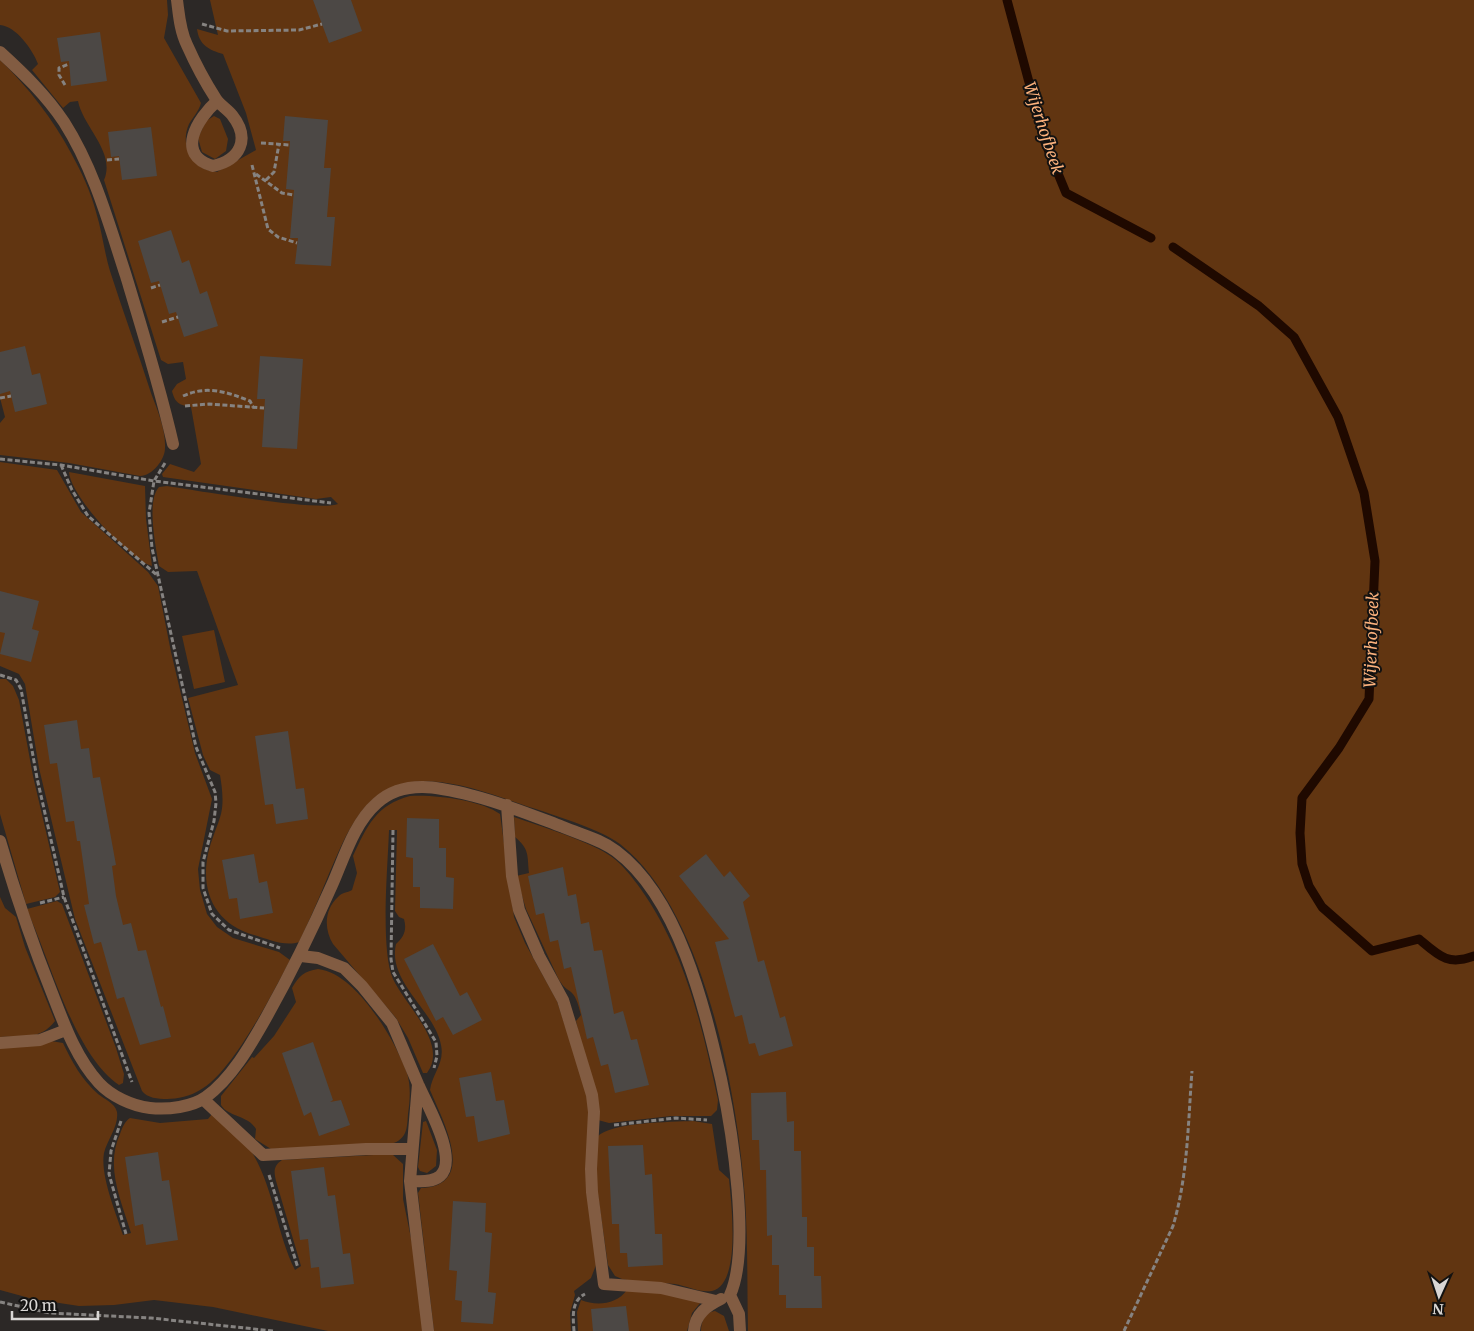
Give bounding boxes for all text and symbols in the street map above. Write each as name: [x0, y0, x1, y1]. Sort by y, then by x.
water label: Wijerhofbeek: [1020, 79, 1068, 177]
water label: Wijerhofbeek: [1359, 592, 1383, 688]
north arrow: [1414, 1271, 1464, 1321]
scale bar: [12, 1288, 99, 1320]
text: 20 m: [20, 1296, 57, 1315]
text: N: [1432, 1300, 1444, 1318]

